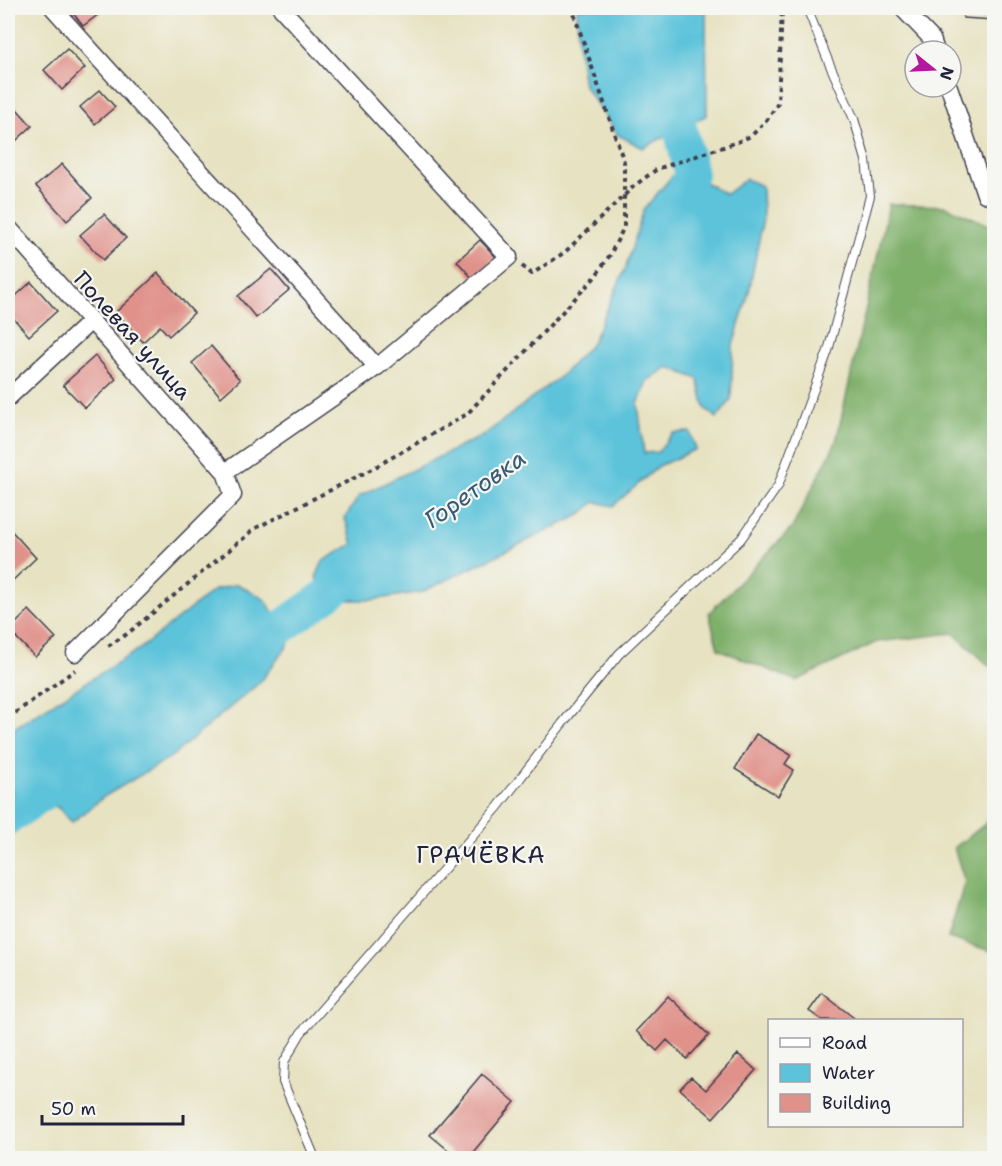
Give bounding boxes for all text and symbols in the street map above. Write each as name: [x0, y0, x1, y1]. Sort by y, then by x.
north arrow: [903, 39, 963, 99]
text: N: [935, 64, 959, 83]
street label: Полевая улица: [67, 265, 198, 406]
water label: Горетовка: [418, 442, 532, 536]
district label: ГРАЧЁВКА: [416, 839, 546, 871]
legend: [768, 1019, 963, 1127]
text: Road: [822, 1031, 867, 1055]
text: Water: [822, 1061, 875, 1085]
scale bar: [42, 1088, 183, 1126]
text: Building: [822, 1091, 891, 1115]
text: 50 m: [51, 1097, 96, 1121]

